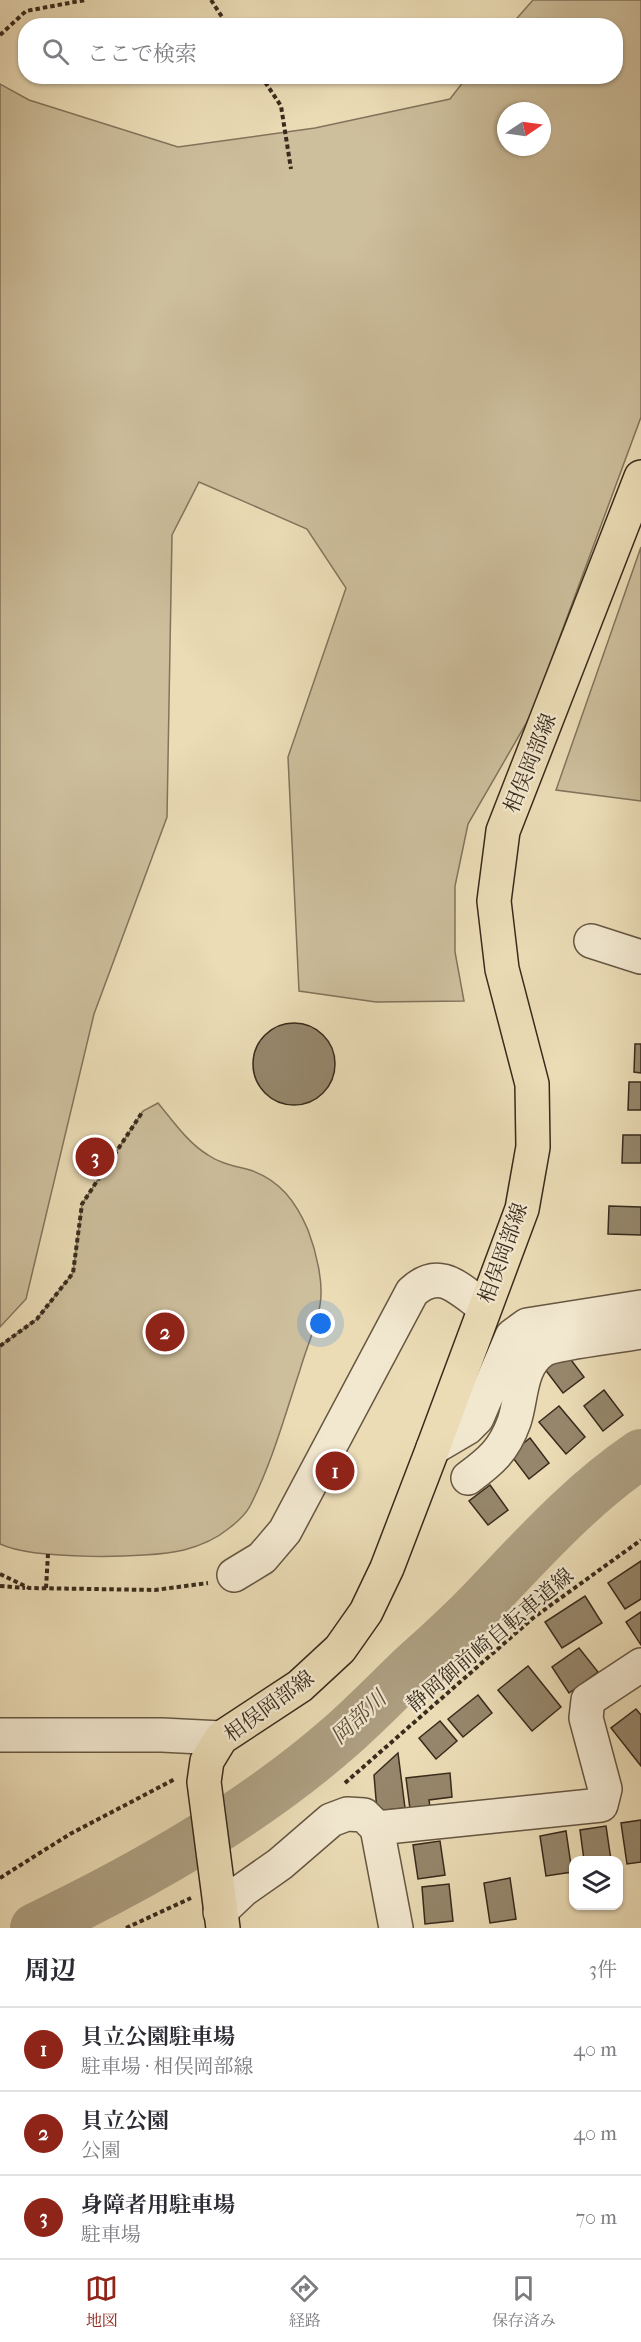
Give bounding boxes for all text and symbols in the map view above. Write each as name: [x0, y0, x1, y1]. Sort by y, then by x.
search box: [18, 18, 623, 84]
icon: search: [39, 35, 72, 68]
text: ここで検索: [87, 41, 197, 67]
north arrow: [497, 102, 551, 156]
street label: 相俣岡部線: [499, 710, 561, 816]
pin: 3: [76, 1134, 115, 1180]
street label: 相俣岡部線: [474, 1200, 532, 1306]
your location: [306, 1309, 335, 1338]
pin: 2: [146, 1310, 184, 1354]
pin: 1: [316, 1448, 354, 1494]
street label: 静岡御前崎自転車道線: [402, 1563, 578, 1717]
street label: 相俣岡部線: [219, 1665, 319, 1747]
water label: 岡部川: [326, 1684, 393, 1750]
map controls: [569, 1856, 623, 1910]
button: layers: [569, 1856, 623, 1910]
text: 周辺: [24, 1955, 76, 1986]
text: 3件: [589, 1958, 617, 1981]
text: 貝立公園駐車場: [81, 2024, 235, 2050]
text: 1: [40, 2038, 47, 2061]
text: 40 m: [573, 2038, 617, 2061]
text: 駐車場 · 相俣岡部線: [81, 2055, 254, 2078]
text: 貝立公園: [81, 2108, 169, 2134]
text: 2: [38, 2122, 49, 2145]
text: 40 m: [573, 2122, 617, 2145]
text: 公園: [81, 2139, 121, 2162]
text: 身障者用駐車場: [81, 2192, 235, 2218]
text: 3: [39, 2206, 48, 2229]
text: 70 m: [575, 2206, 617, 2229]
text: 駐車場: [81, 2223, 141, 2246]
tab: 地図: [85, 2272, 118, 2331]
tab: 経路: [288, 2272, 321, 2331]
tab: 保存済み: [492, 2272, 556, 2331]

